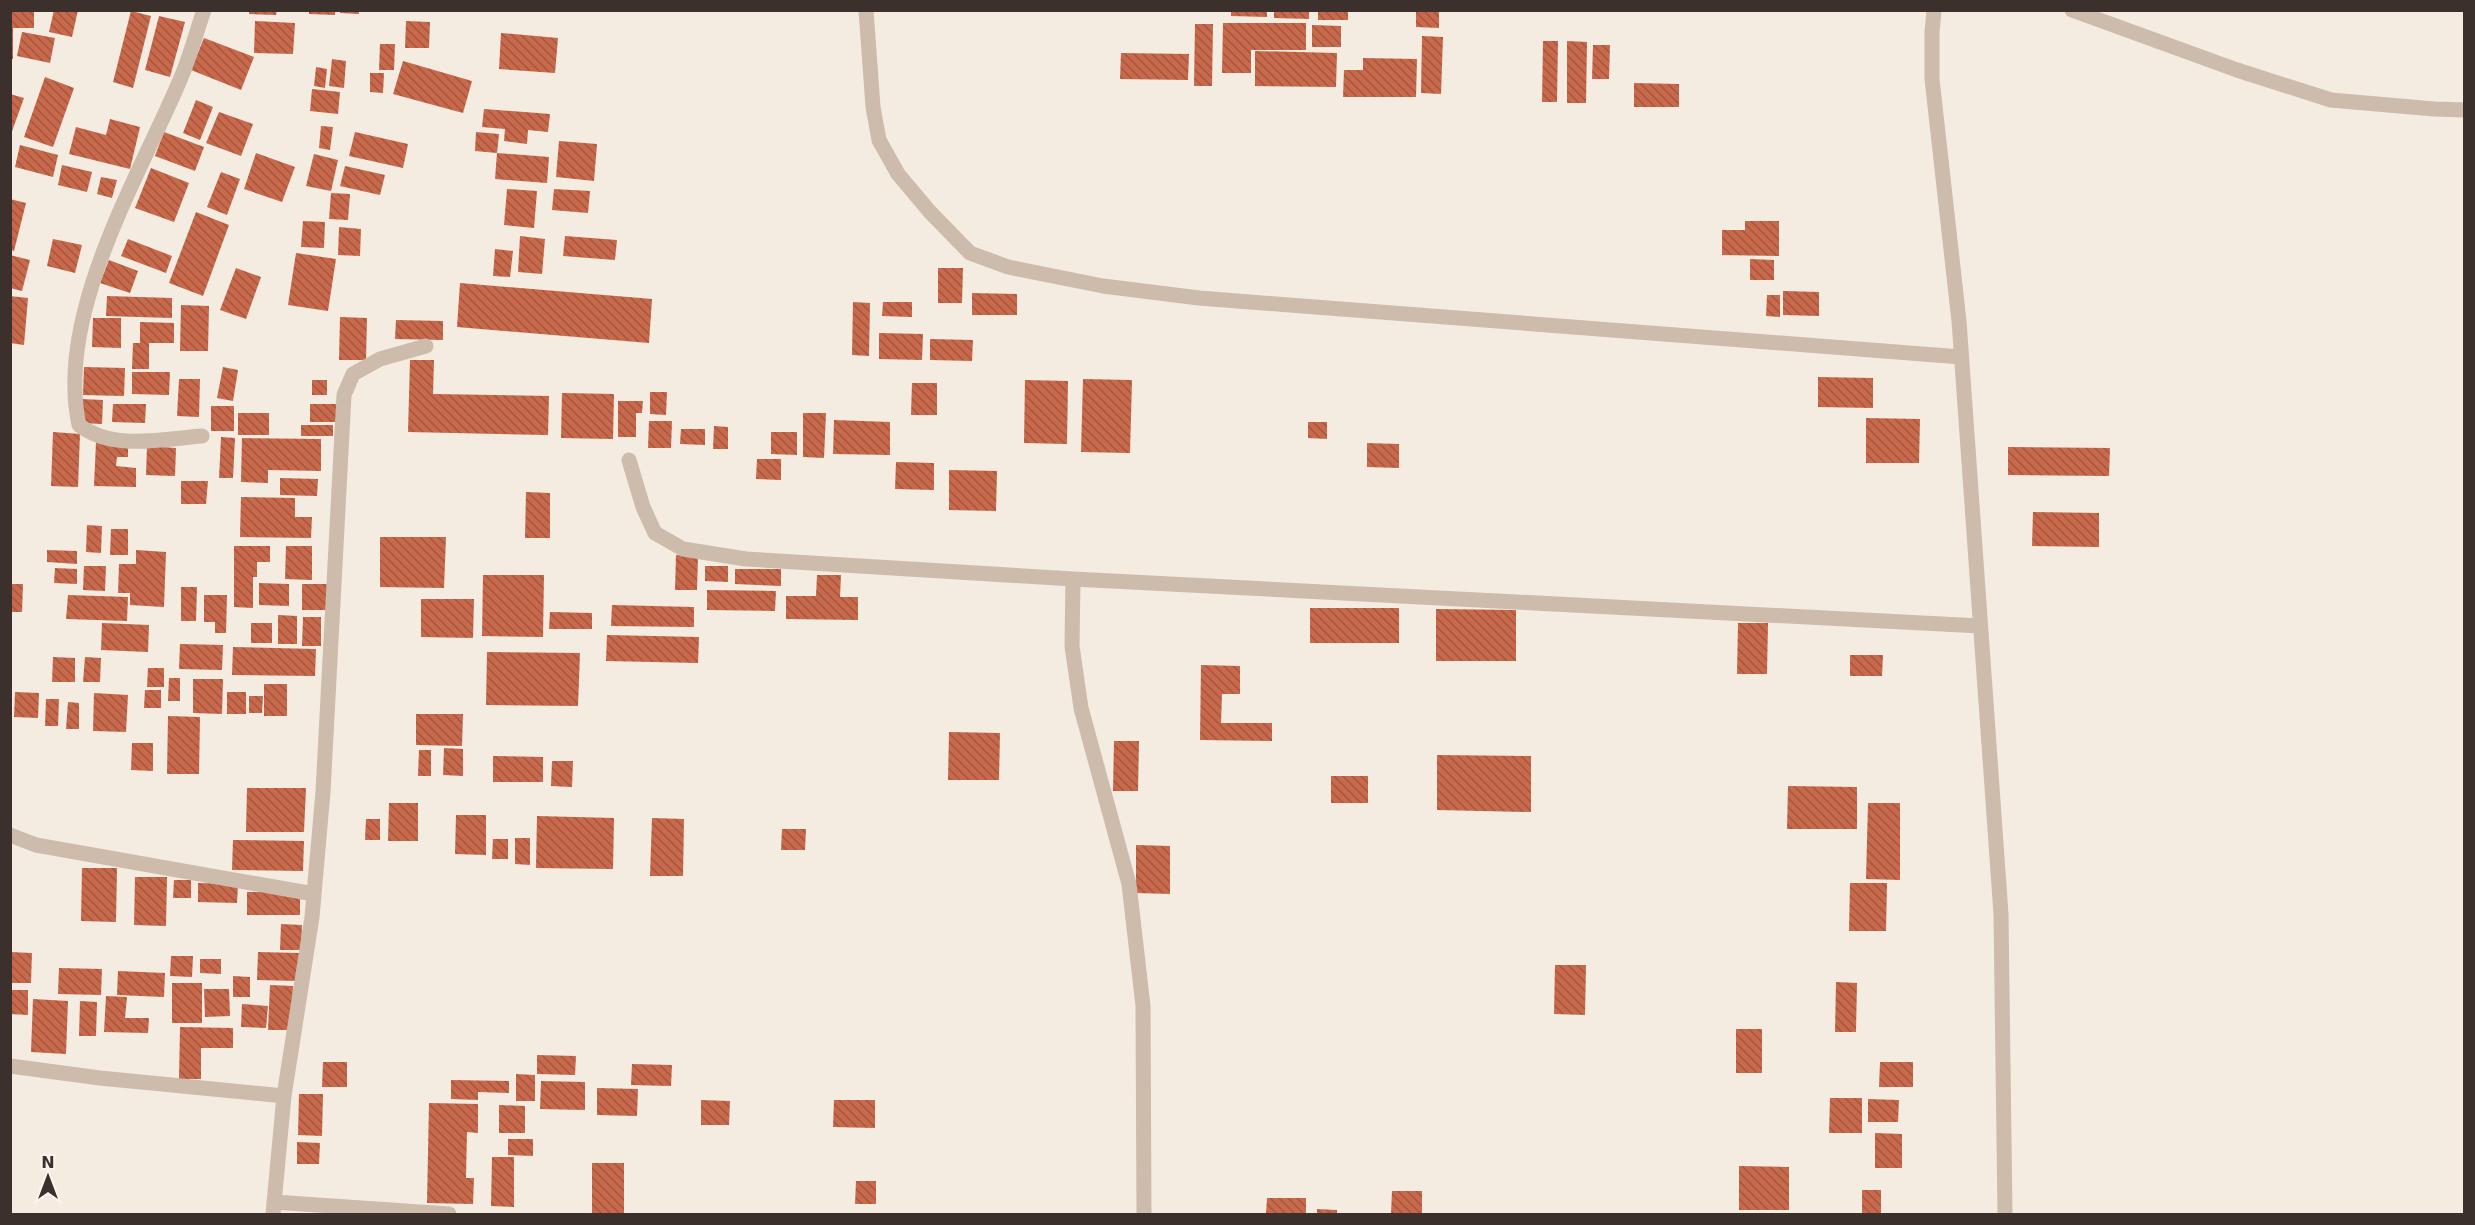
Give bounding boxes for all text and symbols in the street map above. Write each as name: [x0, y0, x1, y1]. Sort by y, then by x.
north arrow: [18, 1147, 78, 1207]
text: N: [41, 1153, 55, 1172]

